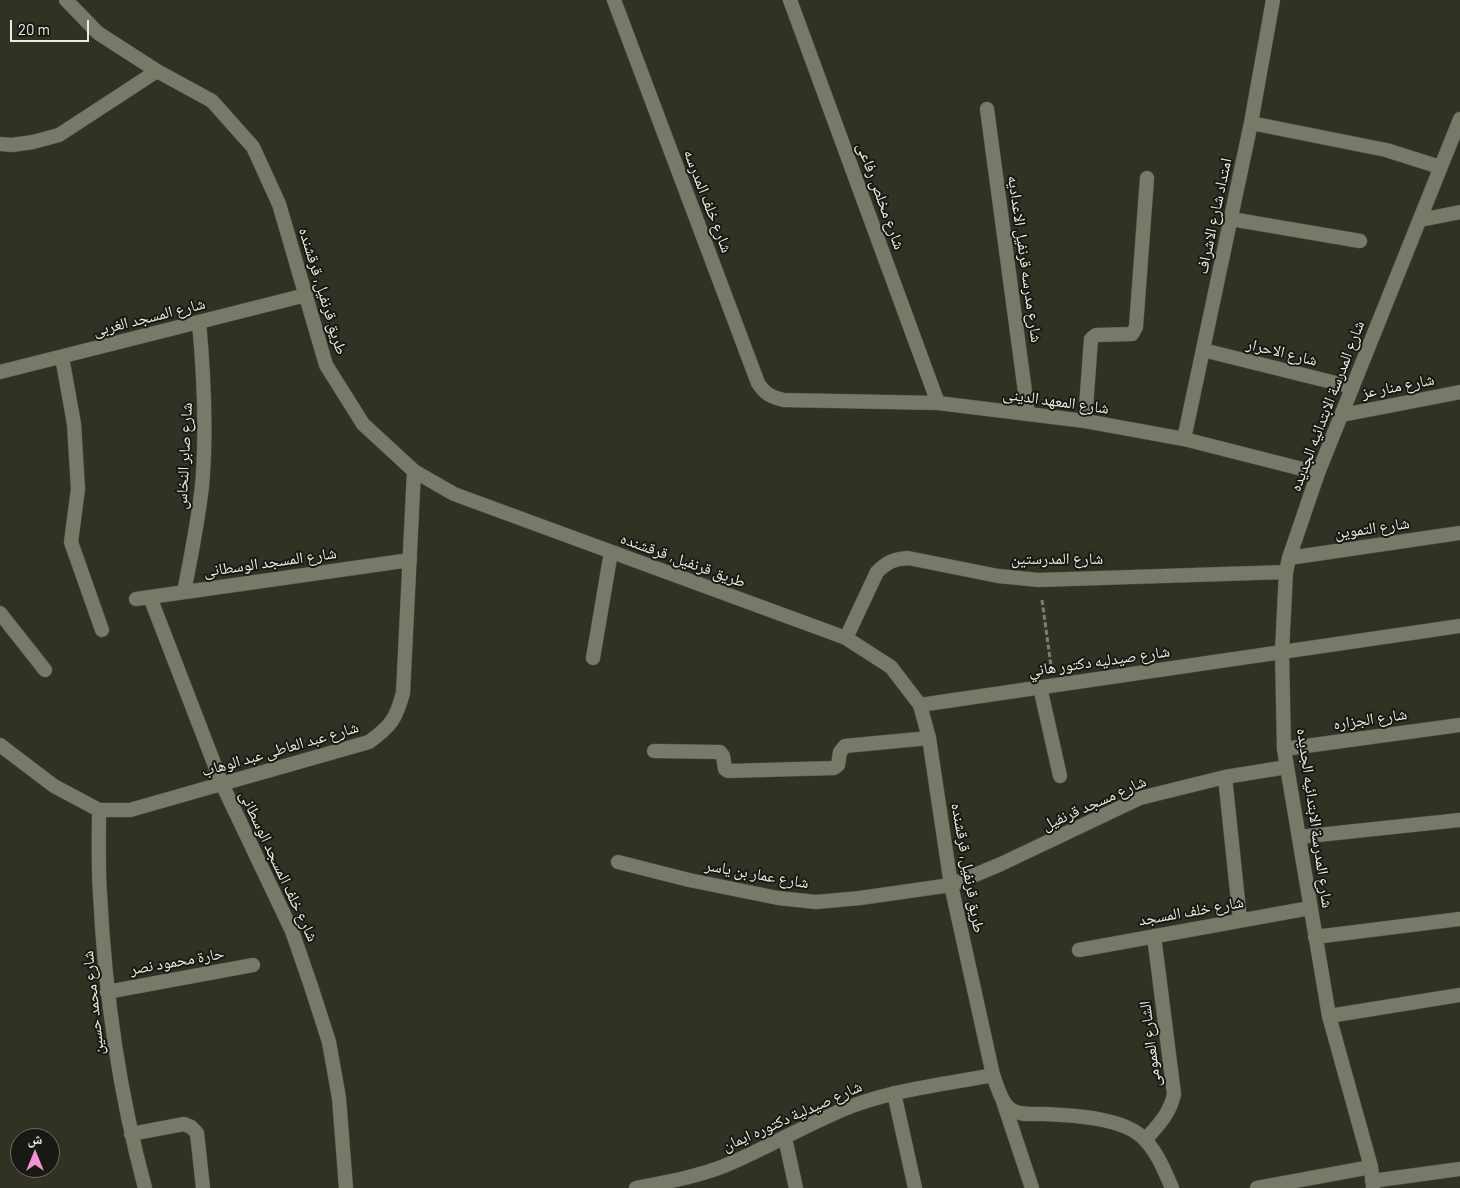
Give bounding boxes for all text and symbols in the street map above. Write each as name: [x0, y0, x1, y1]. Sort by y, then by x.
scale bar: [12, 10, 91, 42]
text: 20 m: [18, 20, 50, 38]
street label: شارع مخلص رفاعى: [853, 140, 909, 252]
street label: شارع خلف المدرسه: [679, 147, 737, 255]
street label: امتداد شارع الاشراف: [1192, 156, 1236, 276]
street label: شارع مدرسه قرنفيل الاعداديه: [1004, 174, 1046, 344]
street label: طريق قرنفيل, قرقشنده: [295, 225, 351, 357]
street label: شارع المسجد الغربى: [91, 294, 207, 340]
street label: شارع المدرسة الابتدائيه الجديده: [1286, 318, 1368, 494]
street label: شارع الاحرار: [1245, 334, 1319, 370]
street label: شارع منار عز: [1360, 370, 1436, 402]
street label: شارع المعهد الدينى: [1002, 384, 1110, 418]
street label: شارع صابر النخاس: [172, 402, 196, 510]
street label: شارع التموين: [1333, 513, 1411, 543]
street label: طريق قرنفيل, قرقشنده: [618, 528, 748, 592]
street label: شارع المسجد الوسطانى: [202, 543, 338, 581]
street label: شارع المدرستين: [1011, 549, 1103, 569]
street label: شارع صيدليه دكتور هاني: [1027, 642, 1171, 680]
street label: شارع الجزاره: [1332, 704, 1408, 734]
street label: شارع عبد العاطى عبد الوهاب: [199, 717, 361, 781]
street label: شارع المدرسة الابتدائيه الجديده: [1293, 727, 1337, 909]
street label: شارع مسجد قرنفيل: [1039, 771, 1149, 835]
street label: شارع خلف المسجد الوسطانى: [236, 787, 322, 945]
street label: طريق قرنفيل, قرقشنده: [947, 801, 989, 935]
street label: شارع عمار بن ياسر: [704, 855, 810, 893]
street label: شارع خلف المسجد: [1137, 892, 1245, 930]
street label: حارة محمود نصر: [128, 943, 226, 979]
street label: شارع محمد حسين: [78, 950, 108, 1056]
street label: الشارع العمومى: [1135, 1000, 1165, 1088]
street label: شارع صيدلية دكتوره ايمان: [719, 1077, 865, 1155]
north arrow: [10, 1128, 60, 1178]
text: ش: [28, 1130, 42, 1147]

